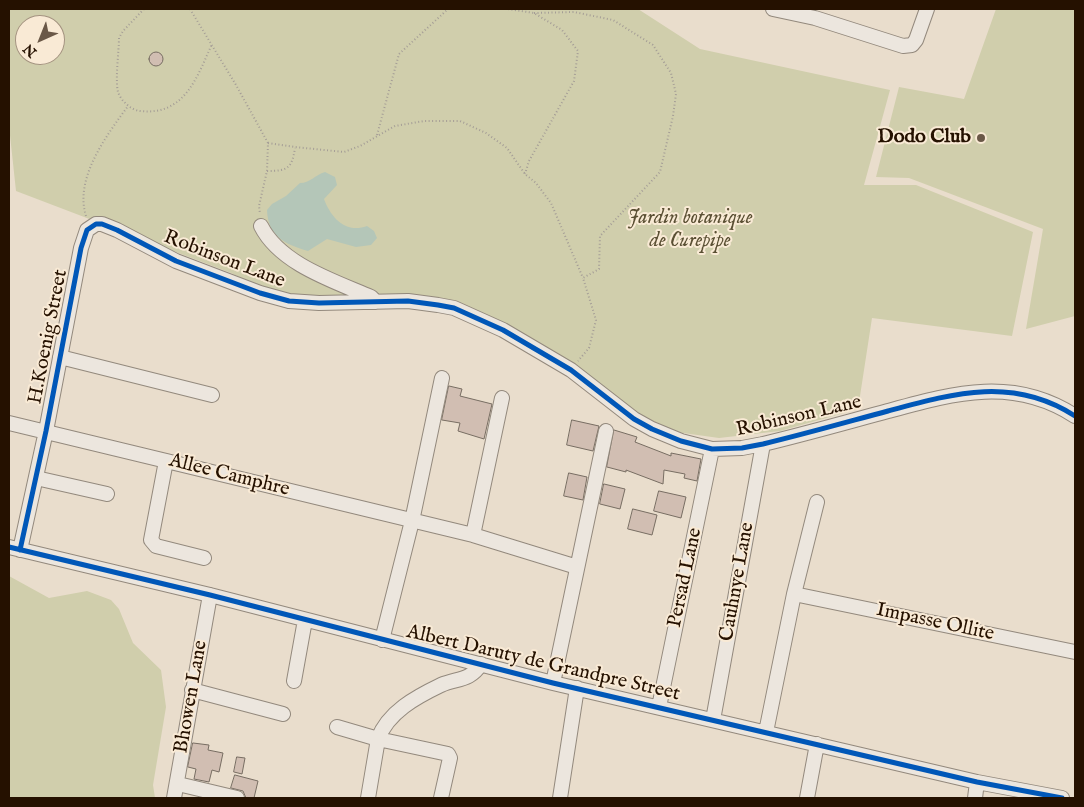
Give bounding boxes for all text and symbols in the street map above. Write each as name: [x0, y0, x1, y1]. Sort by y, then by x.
north arrow: [15, 15, 65, 65]
text: N: [20, 39, 41, 61]
place label: Dodo Club: [878, 126, 971, 150]
marker: Dodo Club: [975, 132, 987, 144]
park label: Jardin botanique de Curepipe: [628, 207, 752, 254]
street label: Robinson Lane: [160, 226, 288, 294]
street label: H.Koenig Street: [24, 268, 74, 406]
street label: Robinson Lane: [734, 391, 864, 443]
street label: Allee Camphre: [166, 449, 292, 503]
street label: Cauhnye Lane: [716, 521, 760, 643]
street label: Persad Lane: [664, 526, 708, 630]
street label: Impasse Ollite: [874, 599, 996, 647]
street label: Albert Daruty de Grandpre Street: [404, 621, 682, 707]
street label: Bhowen Lane: [170, 639, 214, 755]

